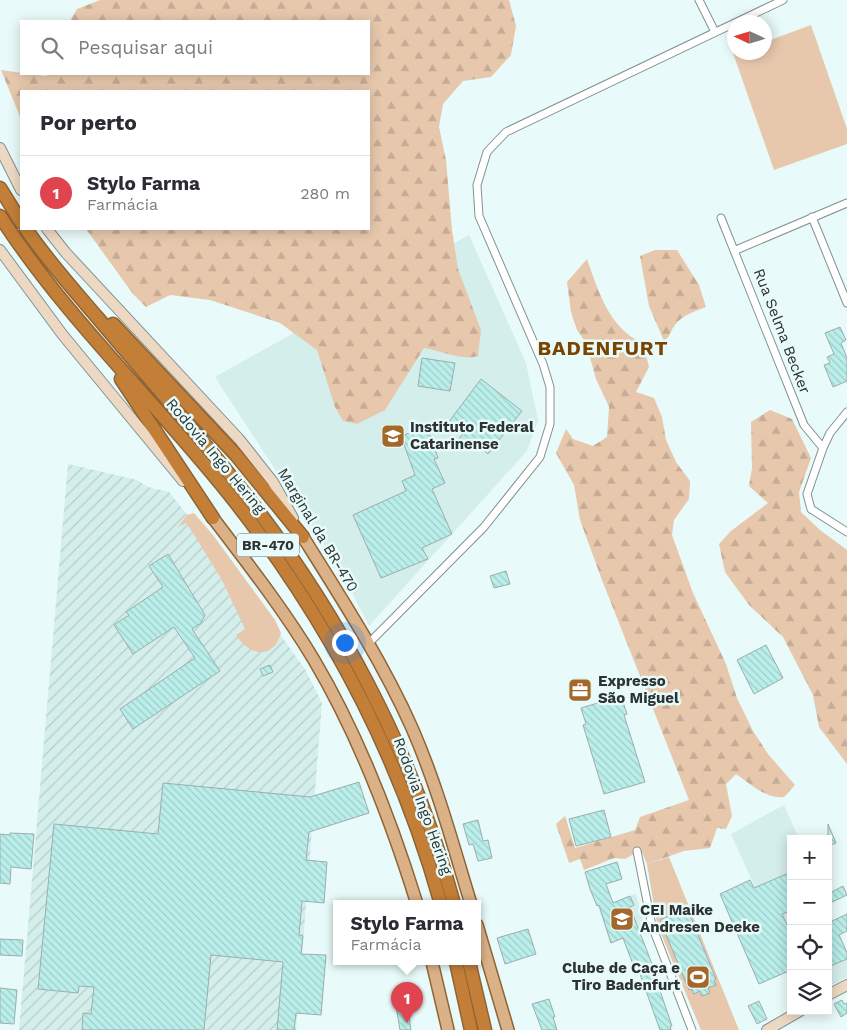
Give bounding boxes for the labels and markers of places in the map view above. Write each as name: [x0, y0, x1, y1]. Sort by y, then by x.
place label: Instituto Federal Catarinense: [410, 418, 534, 453]
school or university icon: Instituto Federal Catarinense: [380, 423, 406, 449]
place label: Expresso São Miguel: [598, 672, 679, 707]
office icon: Expresso São Miguel: [567, 677, 593, 703]
place label: CEI Maike Andresen Deeke: [640, 901, 760, 936]
school or university icon: CEI Maike Andresen Deeke: [609, 906, 635, 932]
place label: Clube de Caça e Tiro Badenfurt: [562, 959, 680, 994]
sports icon: Clube de Caça e Tiro Badenfurt: [685, 964, 711, 990]
pin: 1: [391, 982, 423, 1023]

